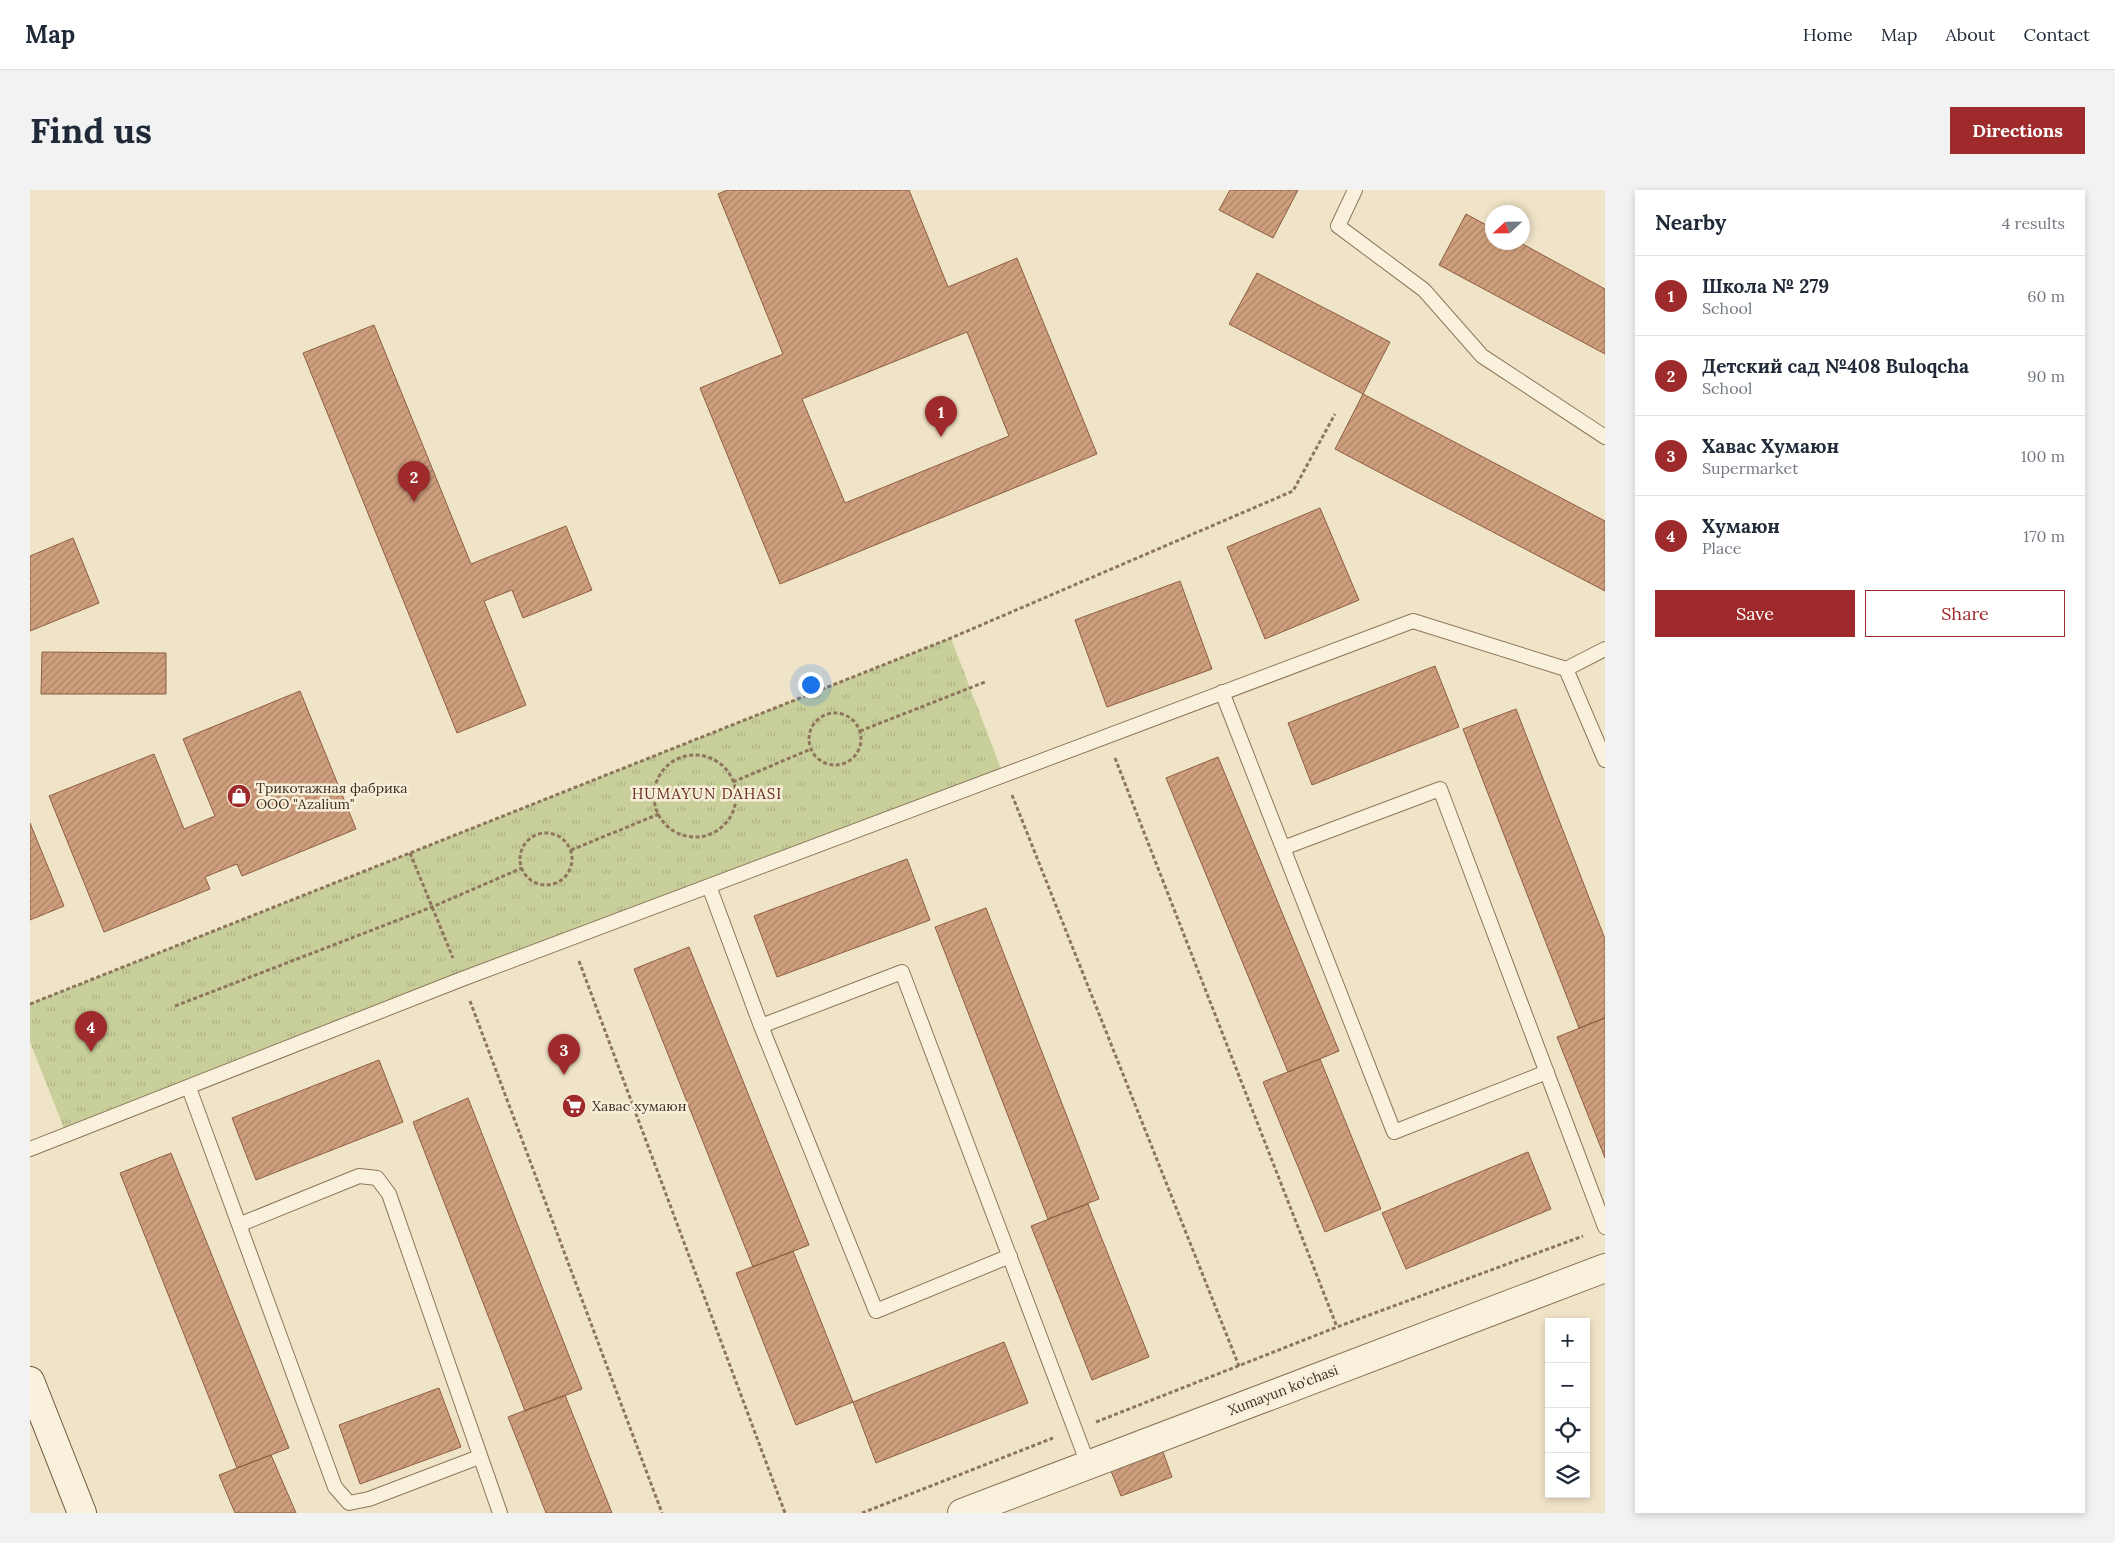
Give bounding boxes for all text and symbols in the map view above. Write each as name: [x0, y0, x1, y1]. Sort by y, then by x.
text: Map: [25, 19, 75, 50]
text: Home: [1803, 23, 1853, 46]
text: Map: [1881, 23, 1917, 46]
text: About: [1945, 23, 1995, 46]
text: Contact: [2023, 23, 2090, 46]
button: Directions: [1950, 107, 2085, 154]
text: Find us: [30, 108, 152, 153]
north arrow: [1485, 205, 1530, 250]
text: Nearby: [1655, 209, 1726, 236]
text: 4 results: [2002, 213, 2065, 233]
text: Школа № 279: [1702, 274, 1829, 298]
text: 1: [1668, 286, 1674, 306]
text: 60 m: [2027, 286, 2065, 306]
text: School: [1702, 298, 1752, 318]
text: Детский сад №408 Buloqcha: [1702, 354, 1969, 378]
text: 2: [1667, 366, 1675, 386]
text: 90 m: [2027, 366, 2065, 386]
text: School: [1702, 378, 1752, 398]
pin: 1: [925, 396, 957, 437]
text: Хавас Хумаюн: [1702, 434, 1839, 458]
text: 3: [1667, 446, 1675, 466]
text: 100 m: [2021, 446, 2065, 466]
text: Supermarket: [1702, 458, 1798, 478]
pin: 2: [398, 461, 430, 502]
text: Хумаюн: [1702, 514, 1780, 538]
text: 4: [1667, 526, 1675, 546]
text: 170 m: [2023, 526, 2065, 546]
text: Place: [1702, 538, 1741, 558]
button: Save: [1655, 590, 1855, 637]
button: Share: [1865, 590, 2065, 637]
your location: [798, 672, 824, 698]
place label: Трикотажная фабрика ООО "Azalium": [256, 779, 408, 813]
shop icon: Трикотажная фабрика ООО "Azalium": [226, 783, 252, 809]
district label: HUMAYUN DAHASI: [632, 784, 782, 803]
pin: 4: [75, 1011, 107, 1052]
pin: 3: [548, 1034, 580, 1075]
supermarket icon: Хавас хумаюн: [561, 1093, 587, 1119]
place label: Хавас хумаюн: [592, 1097, 687, 1115]
map controls: [1545, 1318, 1590, 1498]
button: +: [1545, 1318, 1590, 1363]
street label: Xumayun ko'chasi: [1225, 1361, 1341, 1419]
button: −: [1545, 1363, 1590, 1408]
button: locate: [1545, 1408, 1590, 1453]
button: layers: [1545, 1453, 1590, 1498]

